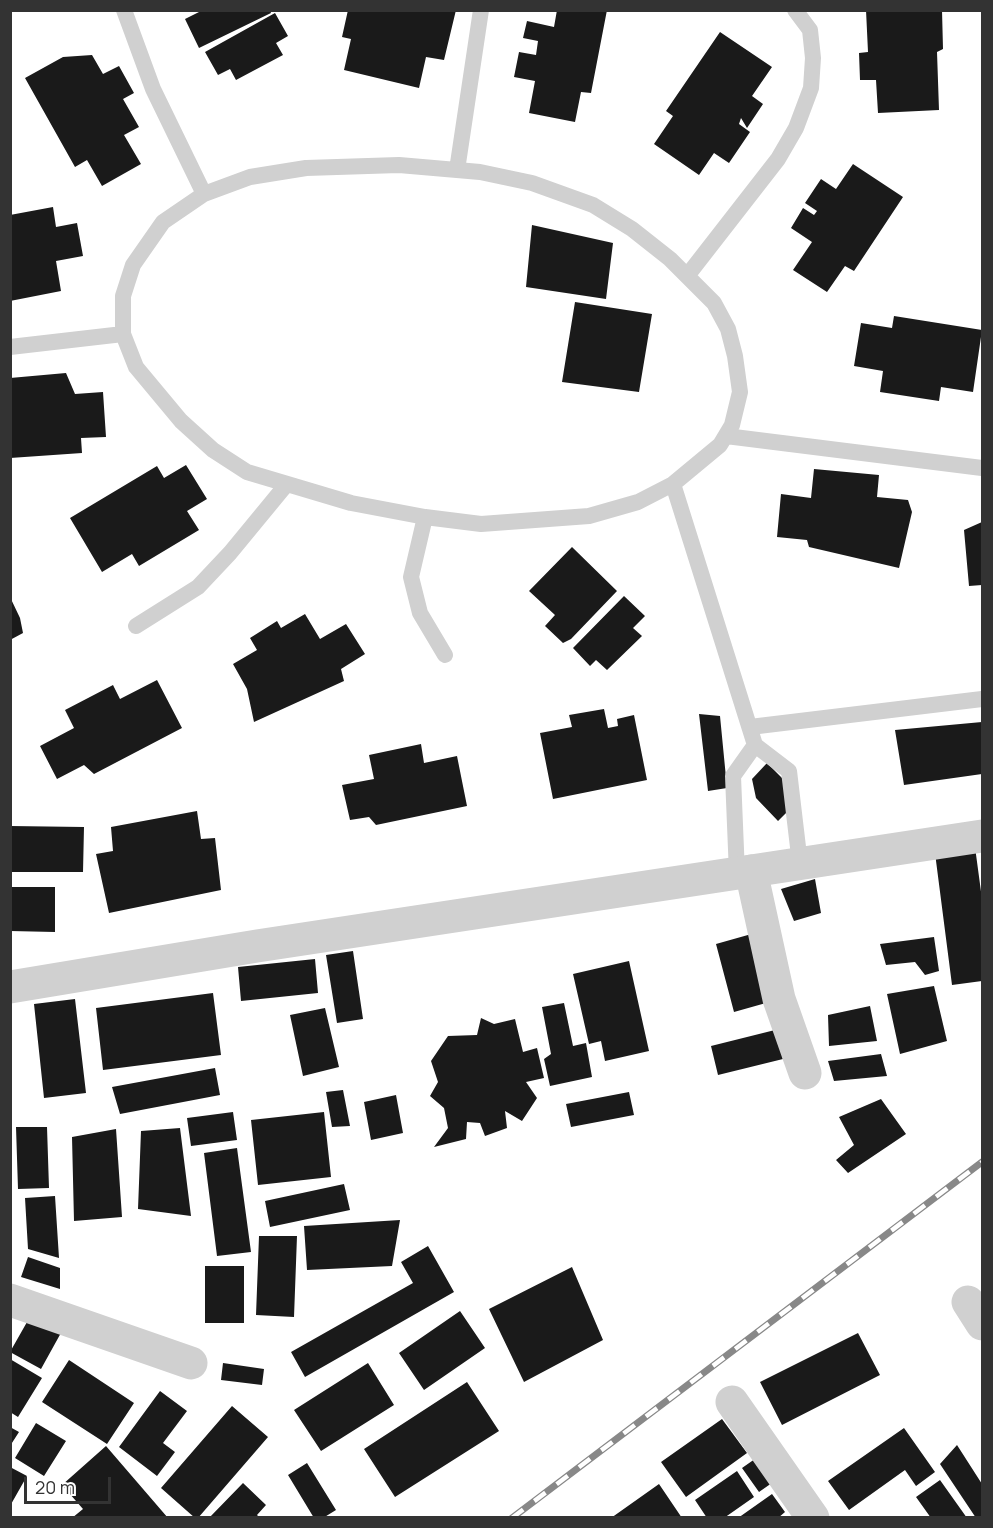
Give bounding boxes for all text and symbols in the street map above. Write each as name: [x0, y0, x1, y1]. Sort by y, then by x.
scale bar: [27, 1465, 114, 1503]
text: 20 m: [35, 1475, 75, 1499]

